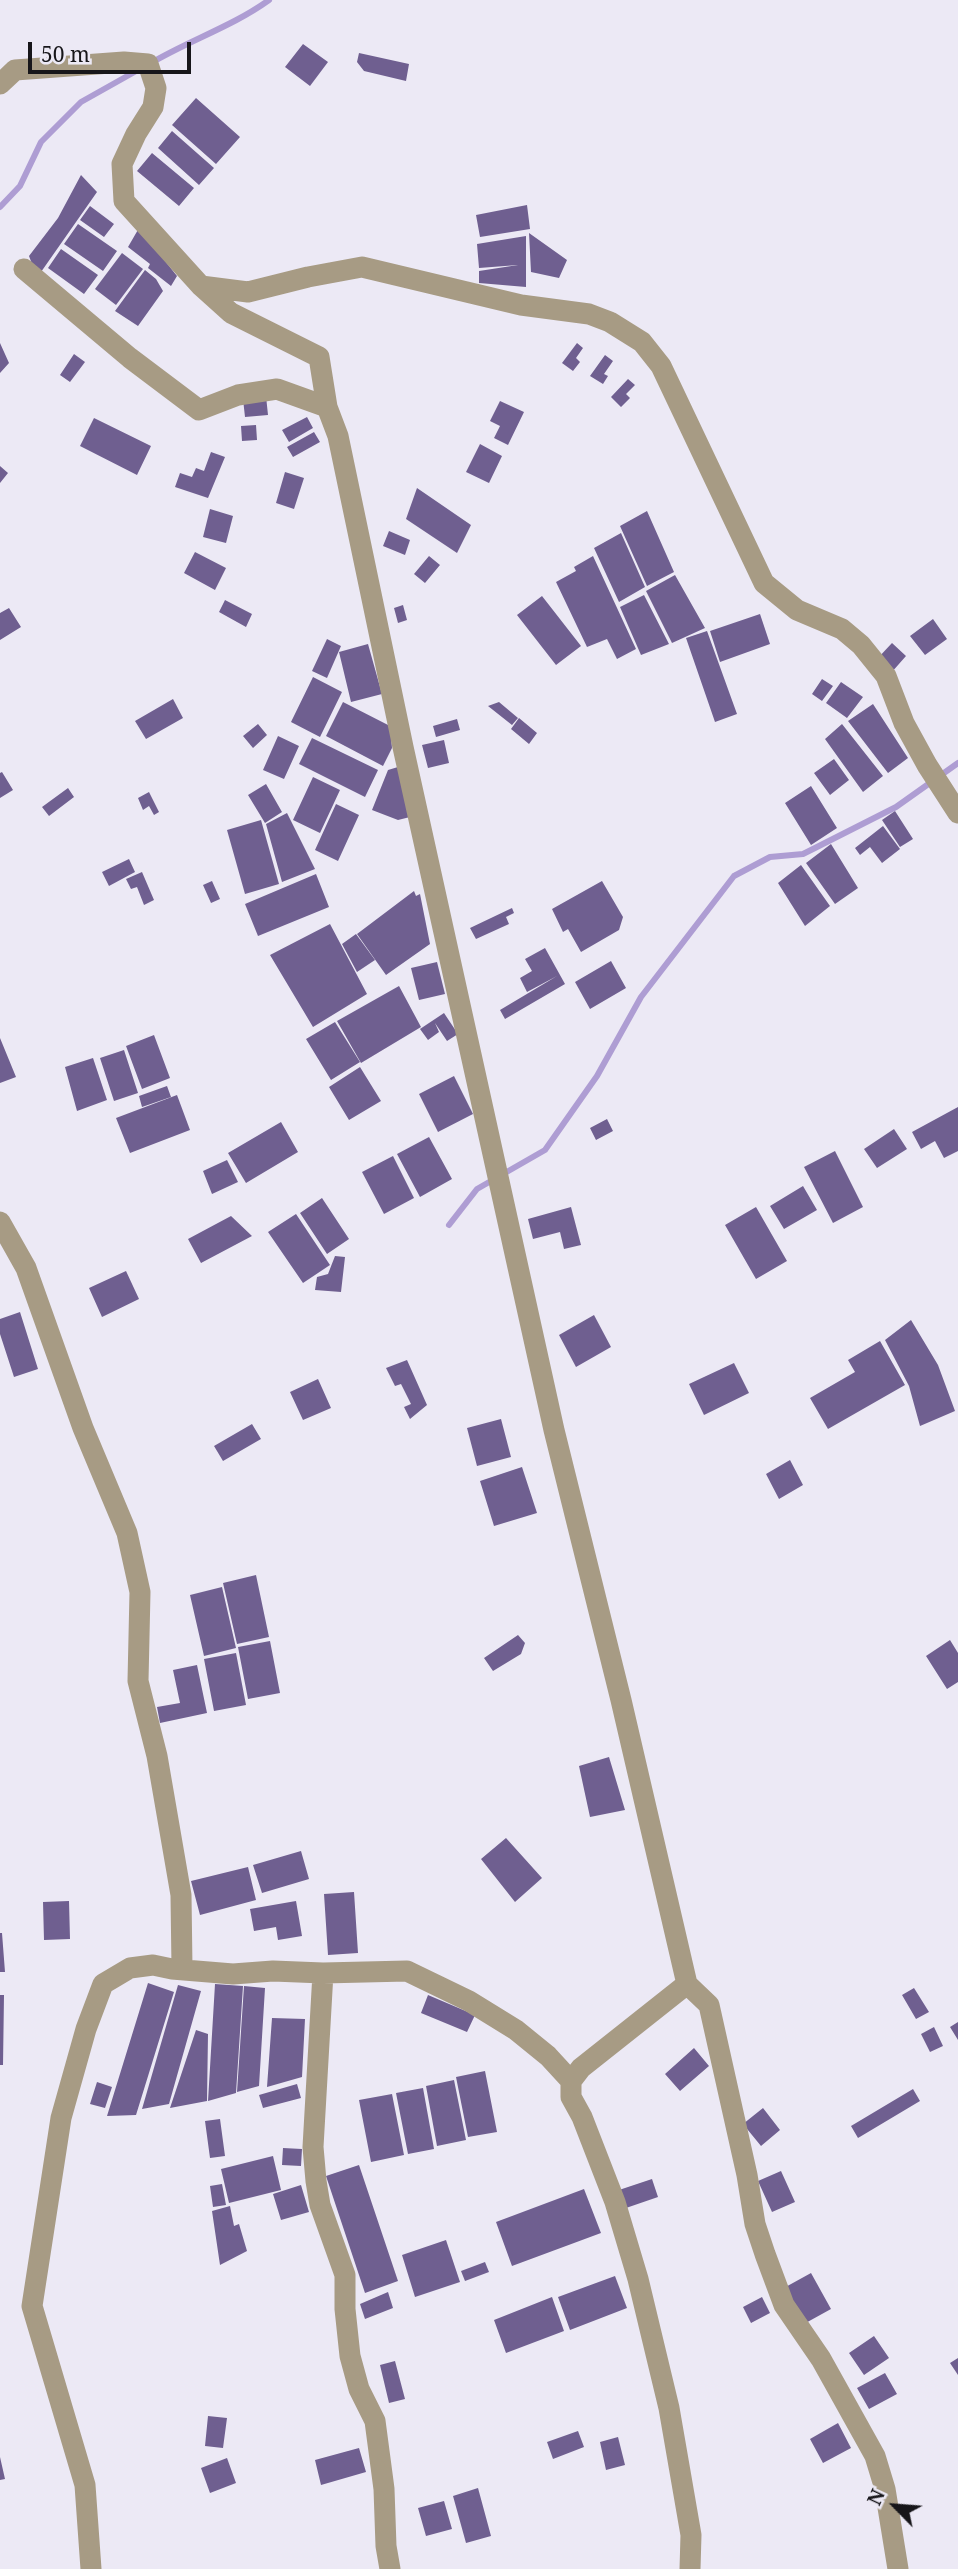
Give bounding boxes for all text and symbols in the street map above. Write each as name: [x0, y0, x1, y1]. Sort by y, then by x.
scale bar: [32, 28, 194, 72]
text: 50 m: [41, 40, 90, 68]
north arrow: [860, 2471, 930, 2541]
text: N: [861, 2485, 891, 2509]

